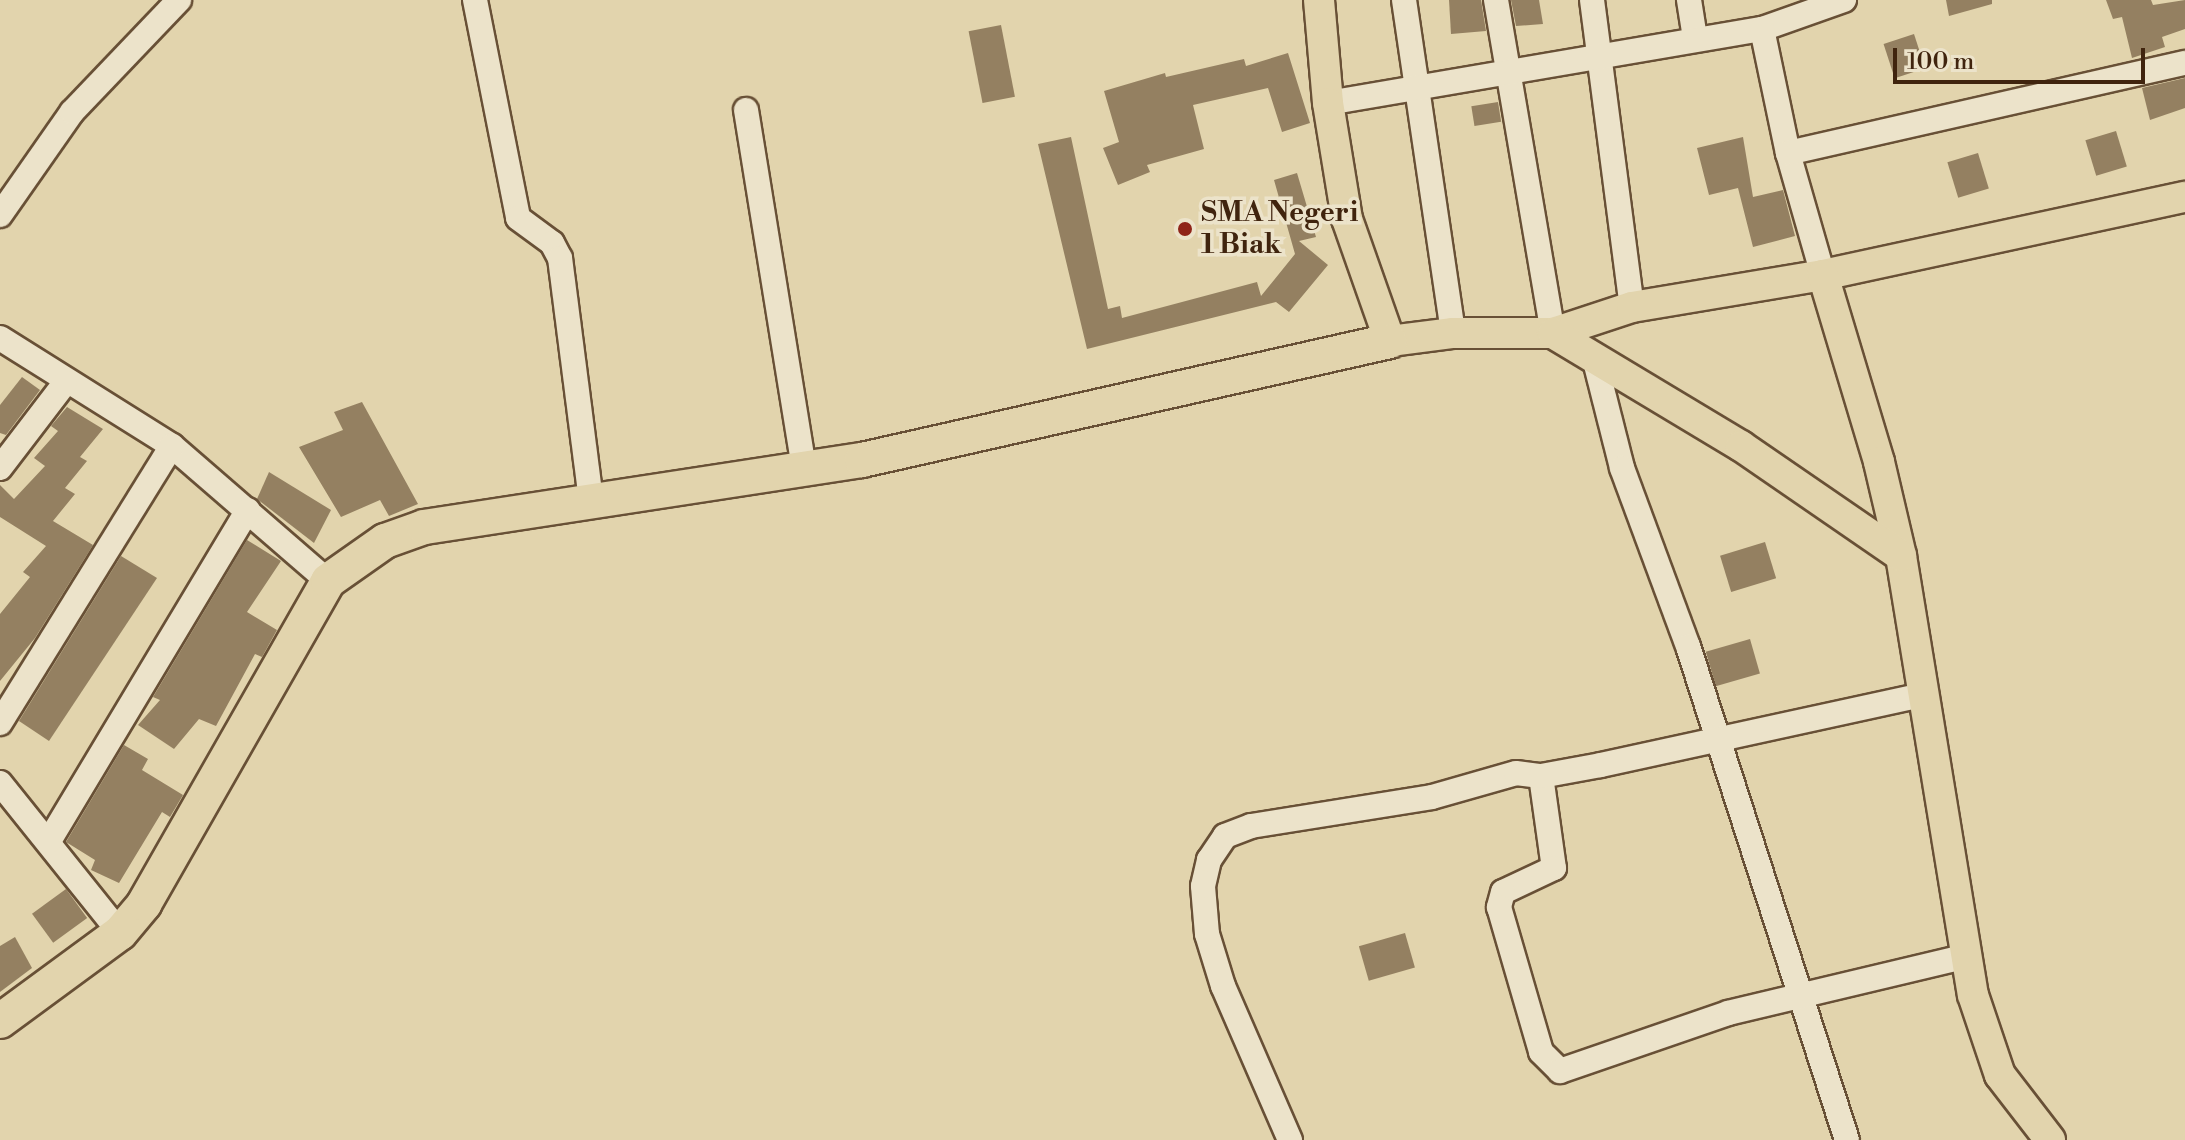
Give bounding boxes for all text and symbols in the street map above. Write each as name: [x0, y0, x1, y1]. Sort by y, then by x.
scale bar: [1897, 32, 2149, 82]
text: 100 m: [1907, 47, 1974, 77]
place label: SMA Negeri 1 Biak: [1201, 196, 1358, 262]
marker: SMA Negeri 1 Biak: [1176, 220, 1194, 238]

